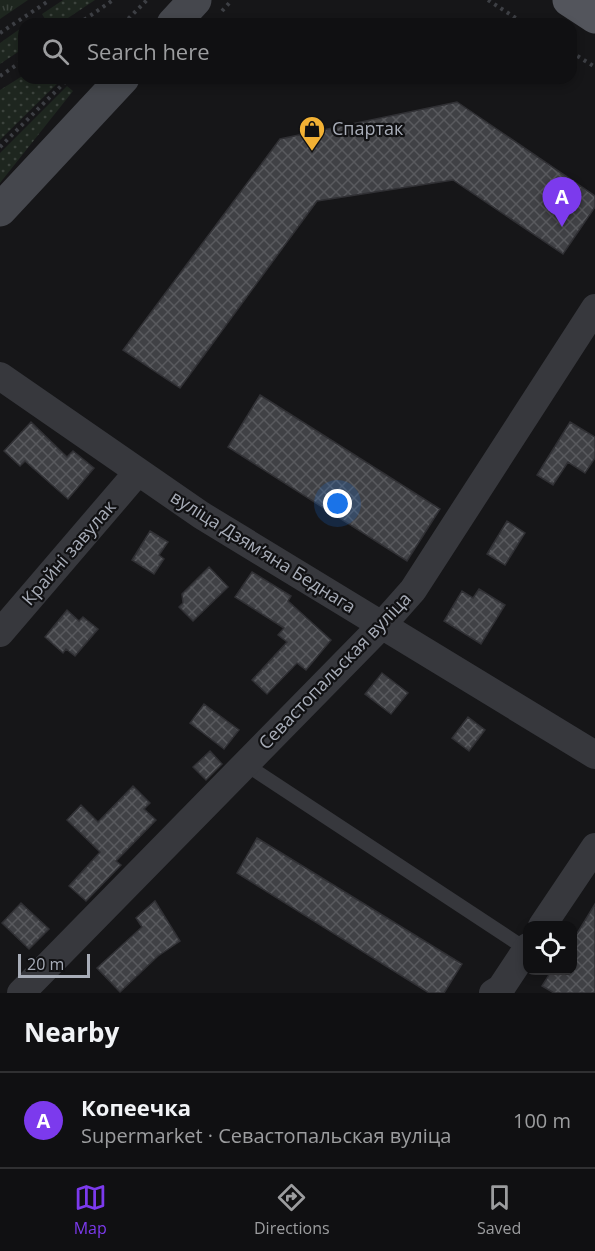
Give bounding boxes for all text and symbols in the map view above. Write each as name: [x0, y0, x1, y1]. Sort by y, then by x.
search box: [18, 18, 577, 84]
icon: search: [39, 35, 72, 68]
text: Search here: [87, 36, 210, 66]
shop icon: Спартак: [297, 114, 327, 152]
place label: Спартак: [332, 116, 404, 140]
pin: A: [542, 178, 582, 227]
street label: вуліца Дзямʼяна Беднага: [166, 484, 361, 618]
your location: [323, 489, 352, 518]
street label: Крайні завулак: [16, 494, 121, 610]
street label: Севастопальская вуліца: [253, 587, 416, 754]
map controls: [523, 921, 577, 975]
button: locate: [523, 921, 577, 975]
scale bar: [18, 951, 90, 978]
text: 20 m: [27, 953, 64, 975]
text: Nearby: [24, 1014, 119, 1050]
text: Копеечка: [81, 1092, 191, 1122]
text: A: [37, 1107, 50, 1134]
text: 100 m: [513, 1107, 571, 1134]
text: Supermarket · Севастопальская вуліца: [81, 1122, 451, 1149]
tab: Map: [74, 1181, 107, 1239]
tab: Directions: [254, 1181, 330, 1239]
tab: Saved: [477, 1181, 521, 1239]

